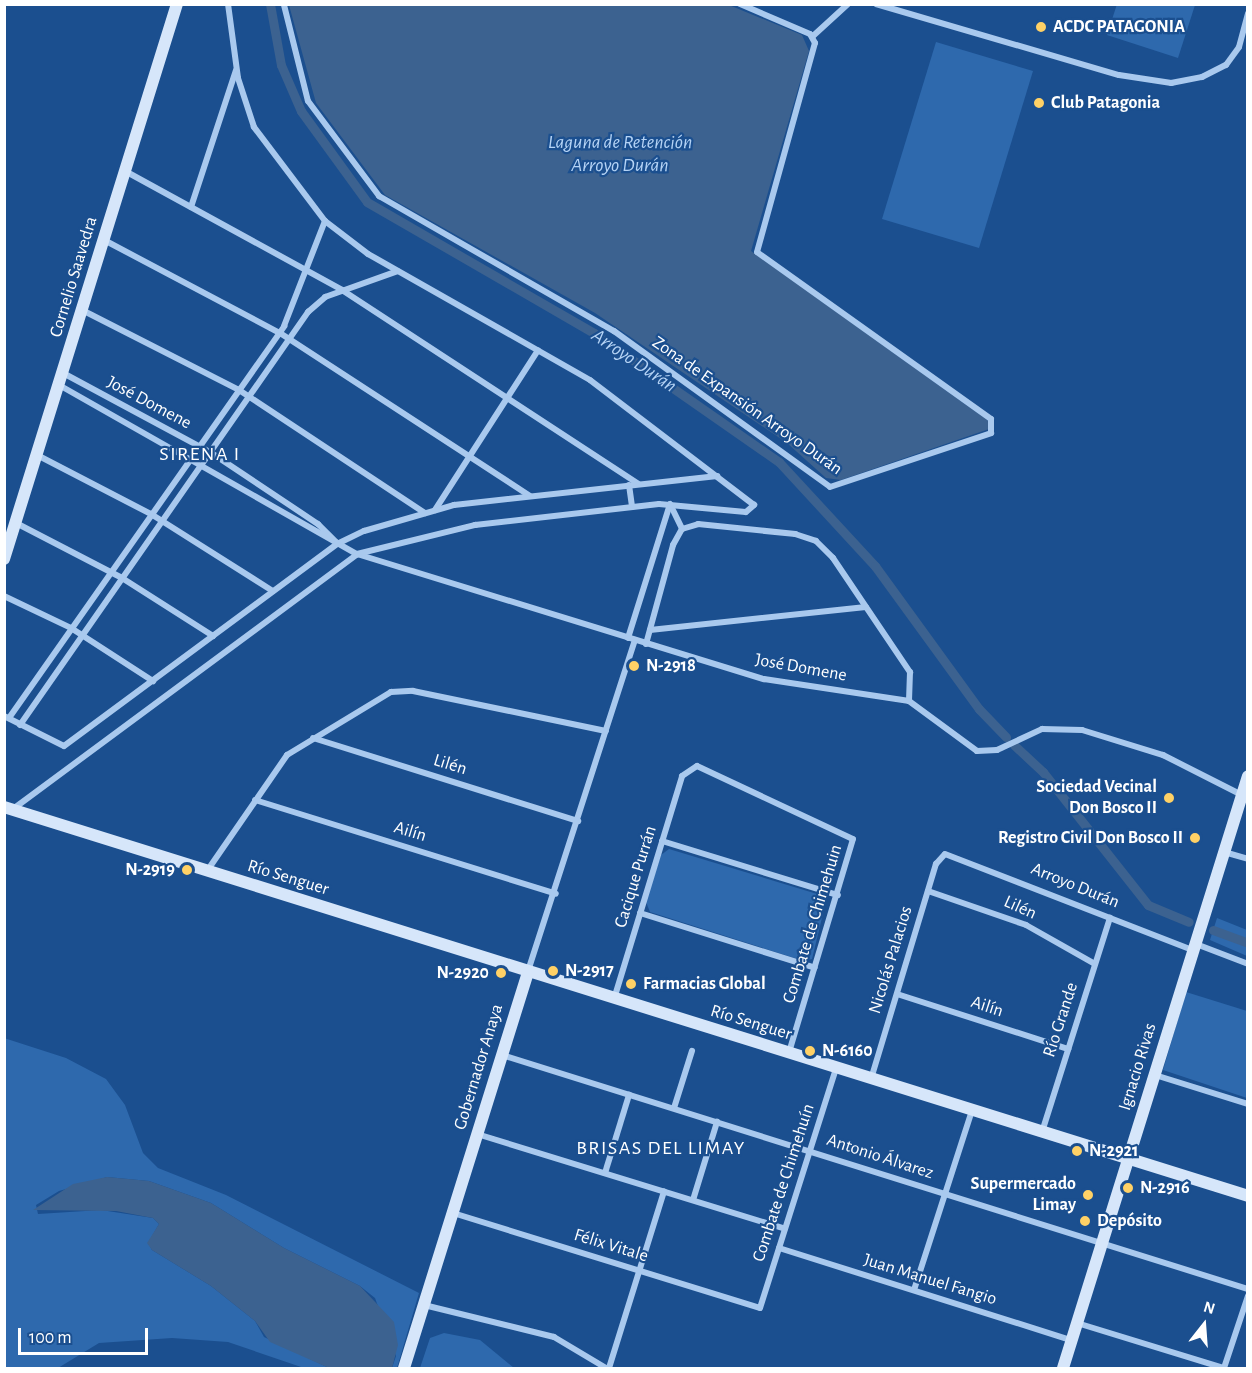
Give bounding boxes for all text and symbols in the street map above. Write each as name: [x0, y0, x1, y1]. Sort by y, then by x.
place label: ACDC PATAGONIA: [1053, 16, 1185, 38]
marker: ACDC PATAGONIA: [1034, 20, 1048, 34]
place label: Club Patagonia: [1051, 92, 1160, 114]
marker: Club Patagonia: [1032, 96, 1046, 110]
water label: Laguna de Retención Arroyo Durán: [548, 131, 692, 178]
street label: Cornelio Saavedra: [45, 214, 103, 340]
water label: Arroyo Durán: [587, 324, 681, 398]
street label: Zona de Expansión Arroyo Durán: [648, 332, 846, 480]
street label: José Domene: [103, 372, 195, 434]
district label: SIRENA I: [159, 442, 241, 466]
street label: José Domene: [754, 649, 848, 687]
place label: N-2918: [646, 655, 696, 677]
marker: N-2918: [627, 659, 641, 673]
street label: Lilén: [431, 750, 469, 780]
place label: Sociedad Vecinal Don Bosco II: [1036, 777, 1157, 820]
marker: Sociedad Vecinal Don Bosco II: [1162, 791, 1176, 805]
street label: Ailín: [391, 817, 429, 847]
street label: Cacique Purrán: [610, 823, 662, 931]
place label: Registro Civil Don Bosco II: [998, 827, 1183, 849]
marker: Registro Civil Don Bosco II: [1188, 831, 1202, 845]
street label: Combate de Chimehuin: [779, 842, 847, 1006]
street label: Río Senguer: [245, 855, 331, 901]
place label: N-2919: [125, 859, 175, 881]
street label: Arroyo Durán: [1028, 859, 1122, 913]
marker: N-2919: [180, 863, 194, 877]
street label: Lilén: [1000, 891, 1040, 925]
street label: Nicolás Palacios: [864, 904, 918, 1016]
place label: N-2917: [565, 960, 614, 982]
place label: N-2920: [437, 962, 489, 984]
marker: N-2917: [546, 964, 560, 978]
marker: N-2920: [494, 966, 508, 980]
place label: Farmacias Global: [643, 973, 766, 995]
marker: Farmacias Global: [624, 977, 638, 991]
street label: Río Grande: [1039, 980, 1083, 1060]
street label: Ailín: [968, 992, 1006, 1022]
street label: Río Senguer: [708, 1000, 794, 1046]
street label: Gobernador Anaya: [450, 1002, 508, 1132]
street label: Ignacio Rivas: [1114, 1021, 1162, 1113]
place label: N-6160: [822, 1040, 873, 1062]
marker: N-6160: [803, 1044, 817, 1058]
street label: Combate de Chimehuín: [748, 1101, 820, 1265]
street label: Antonio Álvarez: [824, 1130, 936, 1184]
district label: BRISAS DEL LIMAY: [576, 1136, 746, 1160]
place label: N-2921: [1089, 1140, 1139, 1162]
marker: N-2921: [1070, 1144, 1084, 1158]
place label: Supermercado Limay: [971, 1174, 1076, 1216]
place label: N-2916: [1140, 1177, 1190, 1199]
marker: N-2916: [1121, 1181, 1135, 1195]
marker: Supermercado Limay: [1081, 1188, 1095, 1202]
place label: Depósito: [1097, 1210, 1162, 1232]
marker: Depósito: [1078, 1214, 1092, 1228]
street label: Félix Vitale: [571, 1225, 651, 1267]
street label: Juan Manuel Fangio: [861, 1250, 999, 1310]
north arrow: [1174, 1295, 1234, 1355]
text: N: [1202, 1299, 1217, 1317]
scale bar: [21, 1316, 152, 1354]
text: 100 m: [29, 1329, 72, 1347]

